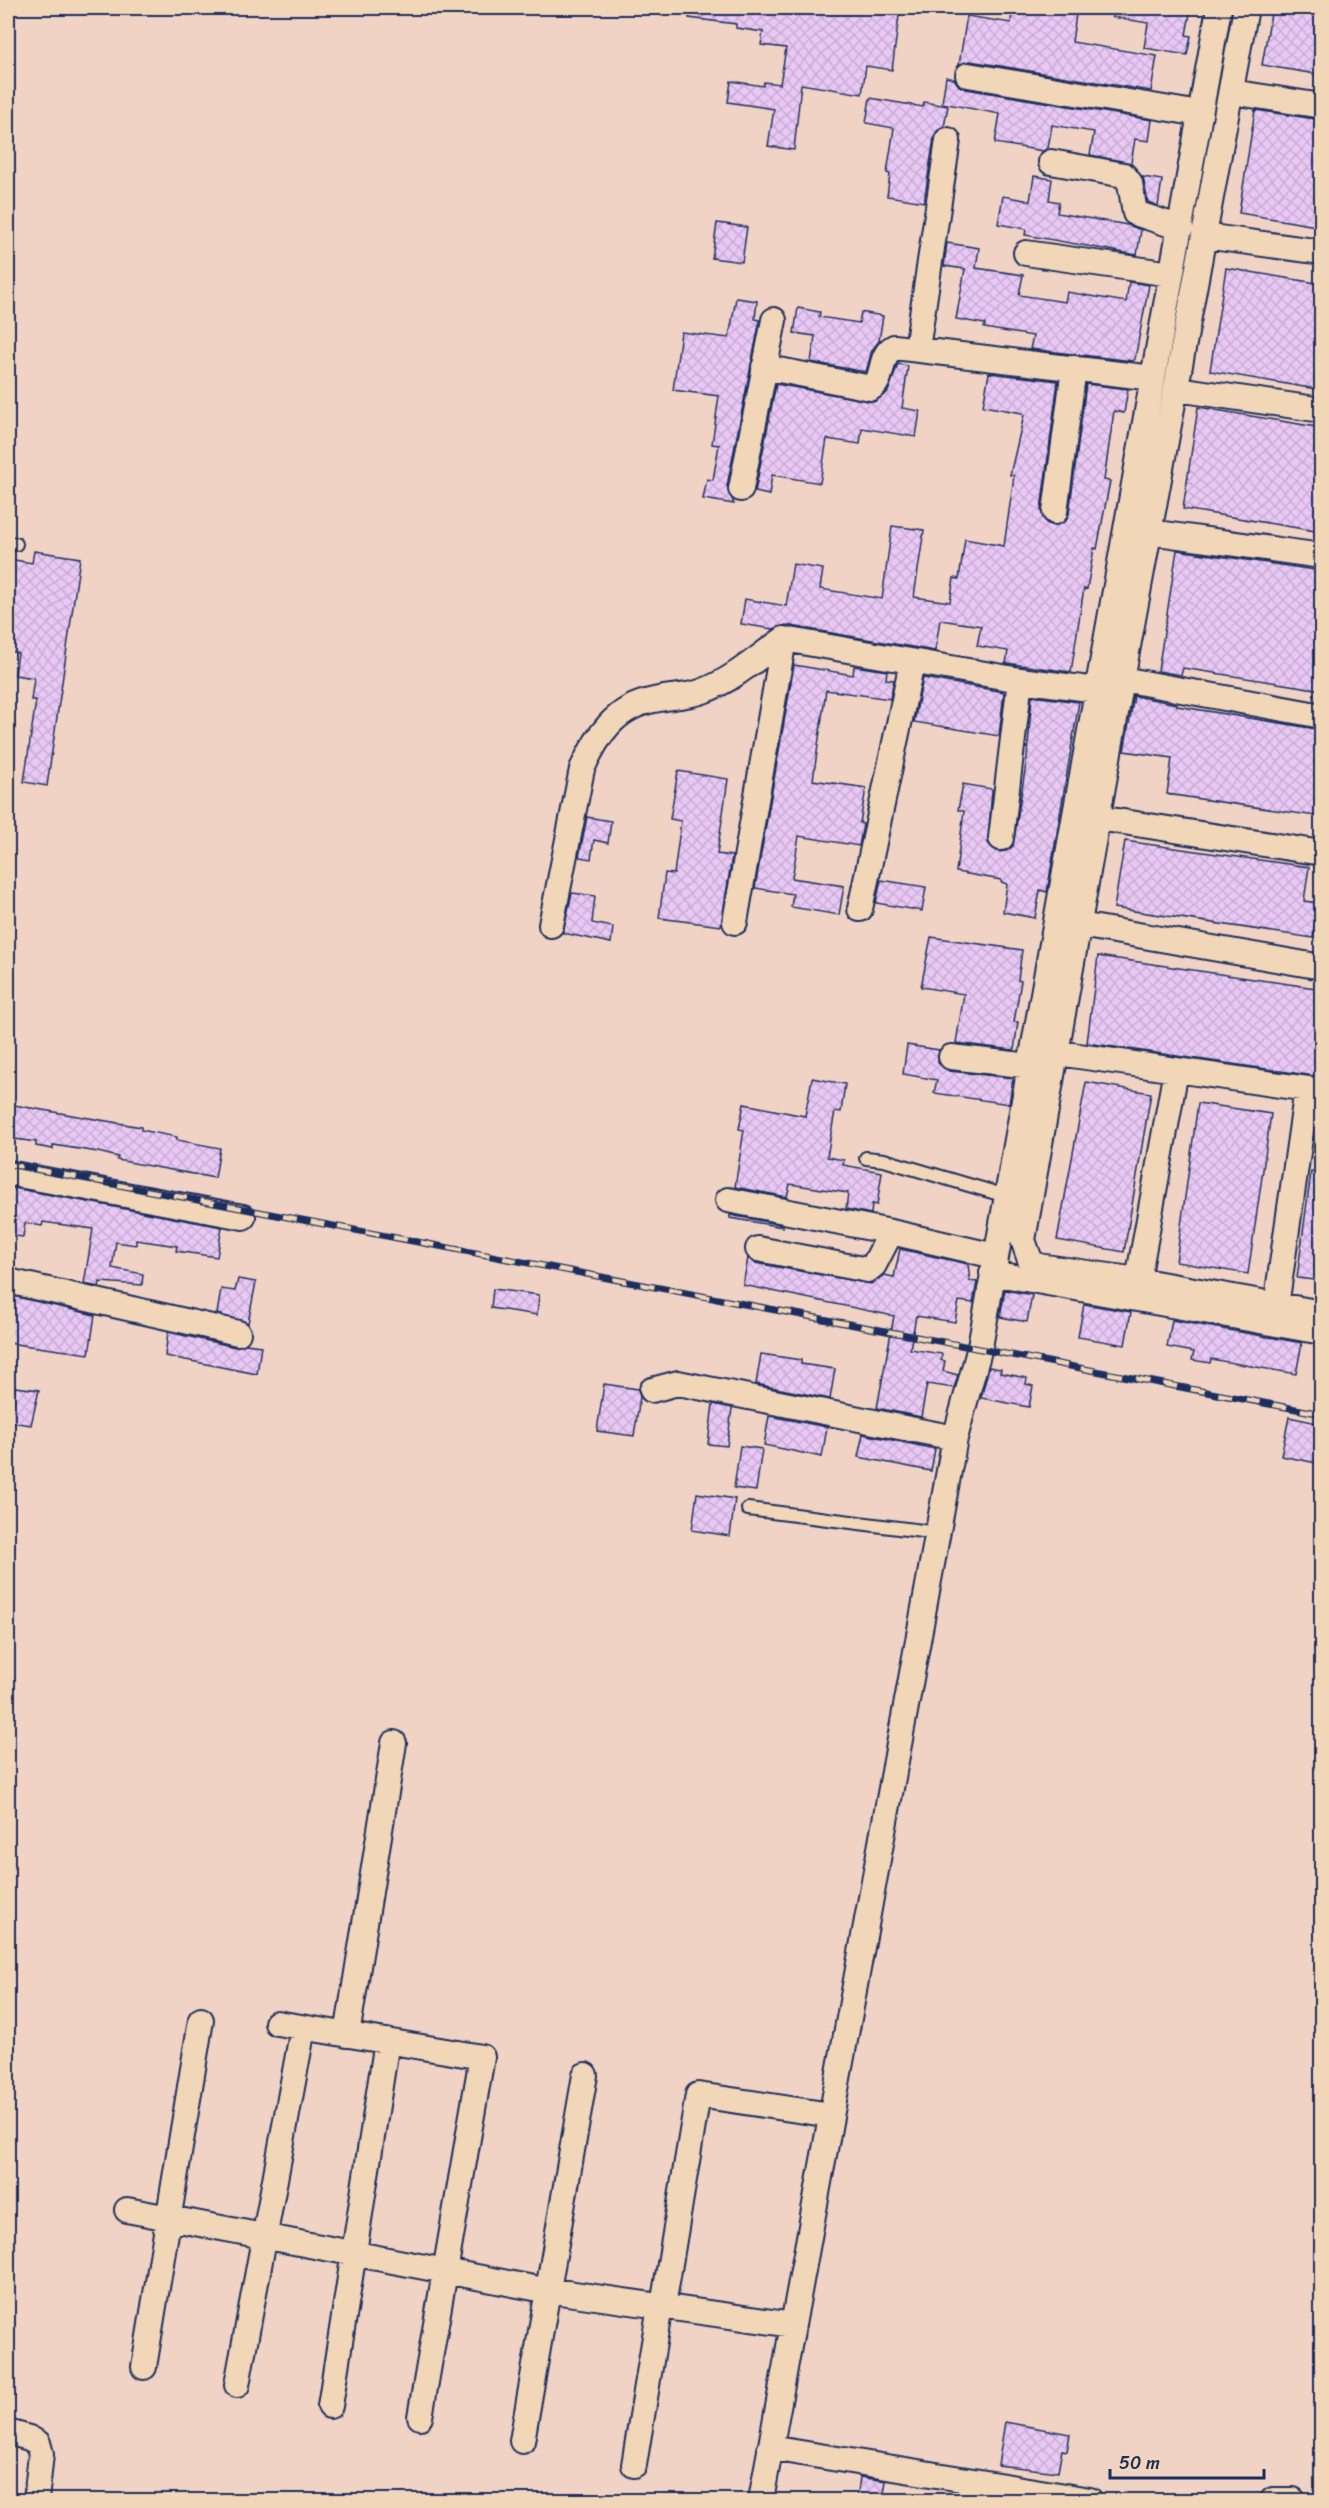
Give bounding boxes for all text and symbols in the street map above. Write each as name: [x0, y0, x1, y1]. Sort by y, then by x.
scale bar: [1110, 2442, 1264, 2480]
text: 50 m: [1119, 2447, 1160, 2479]

